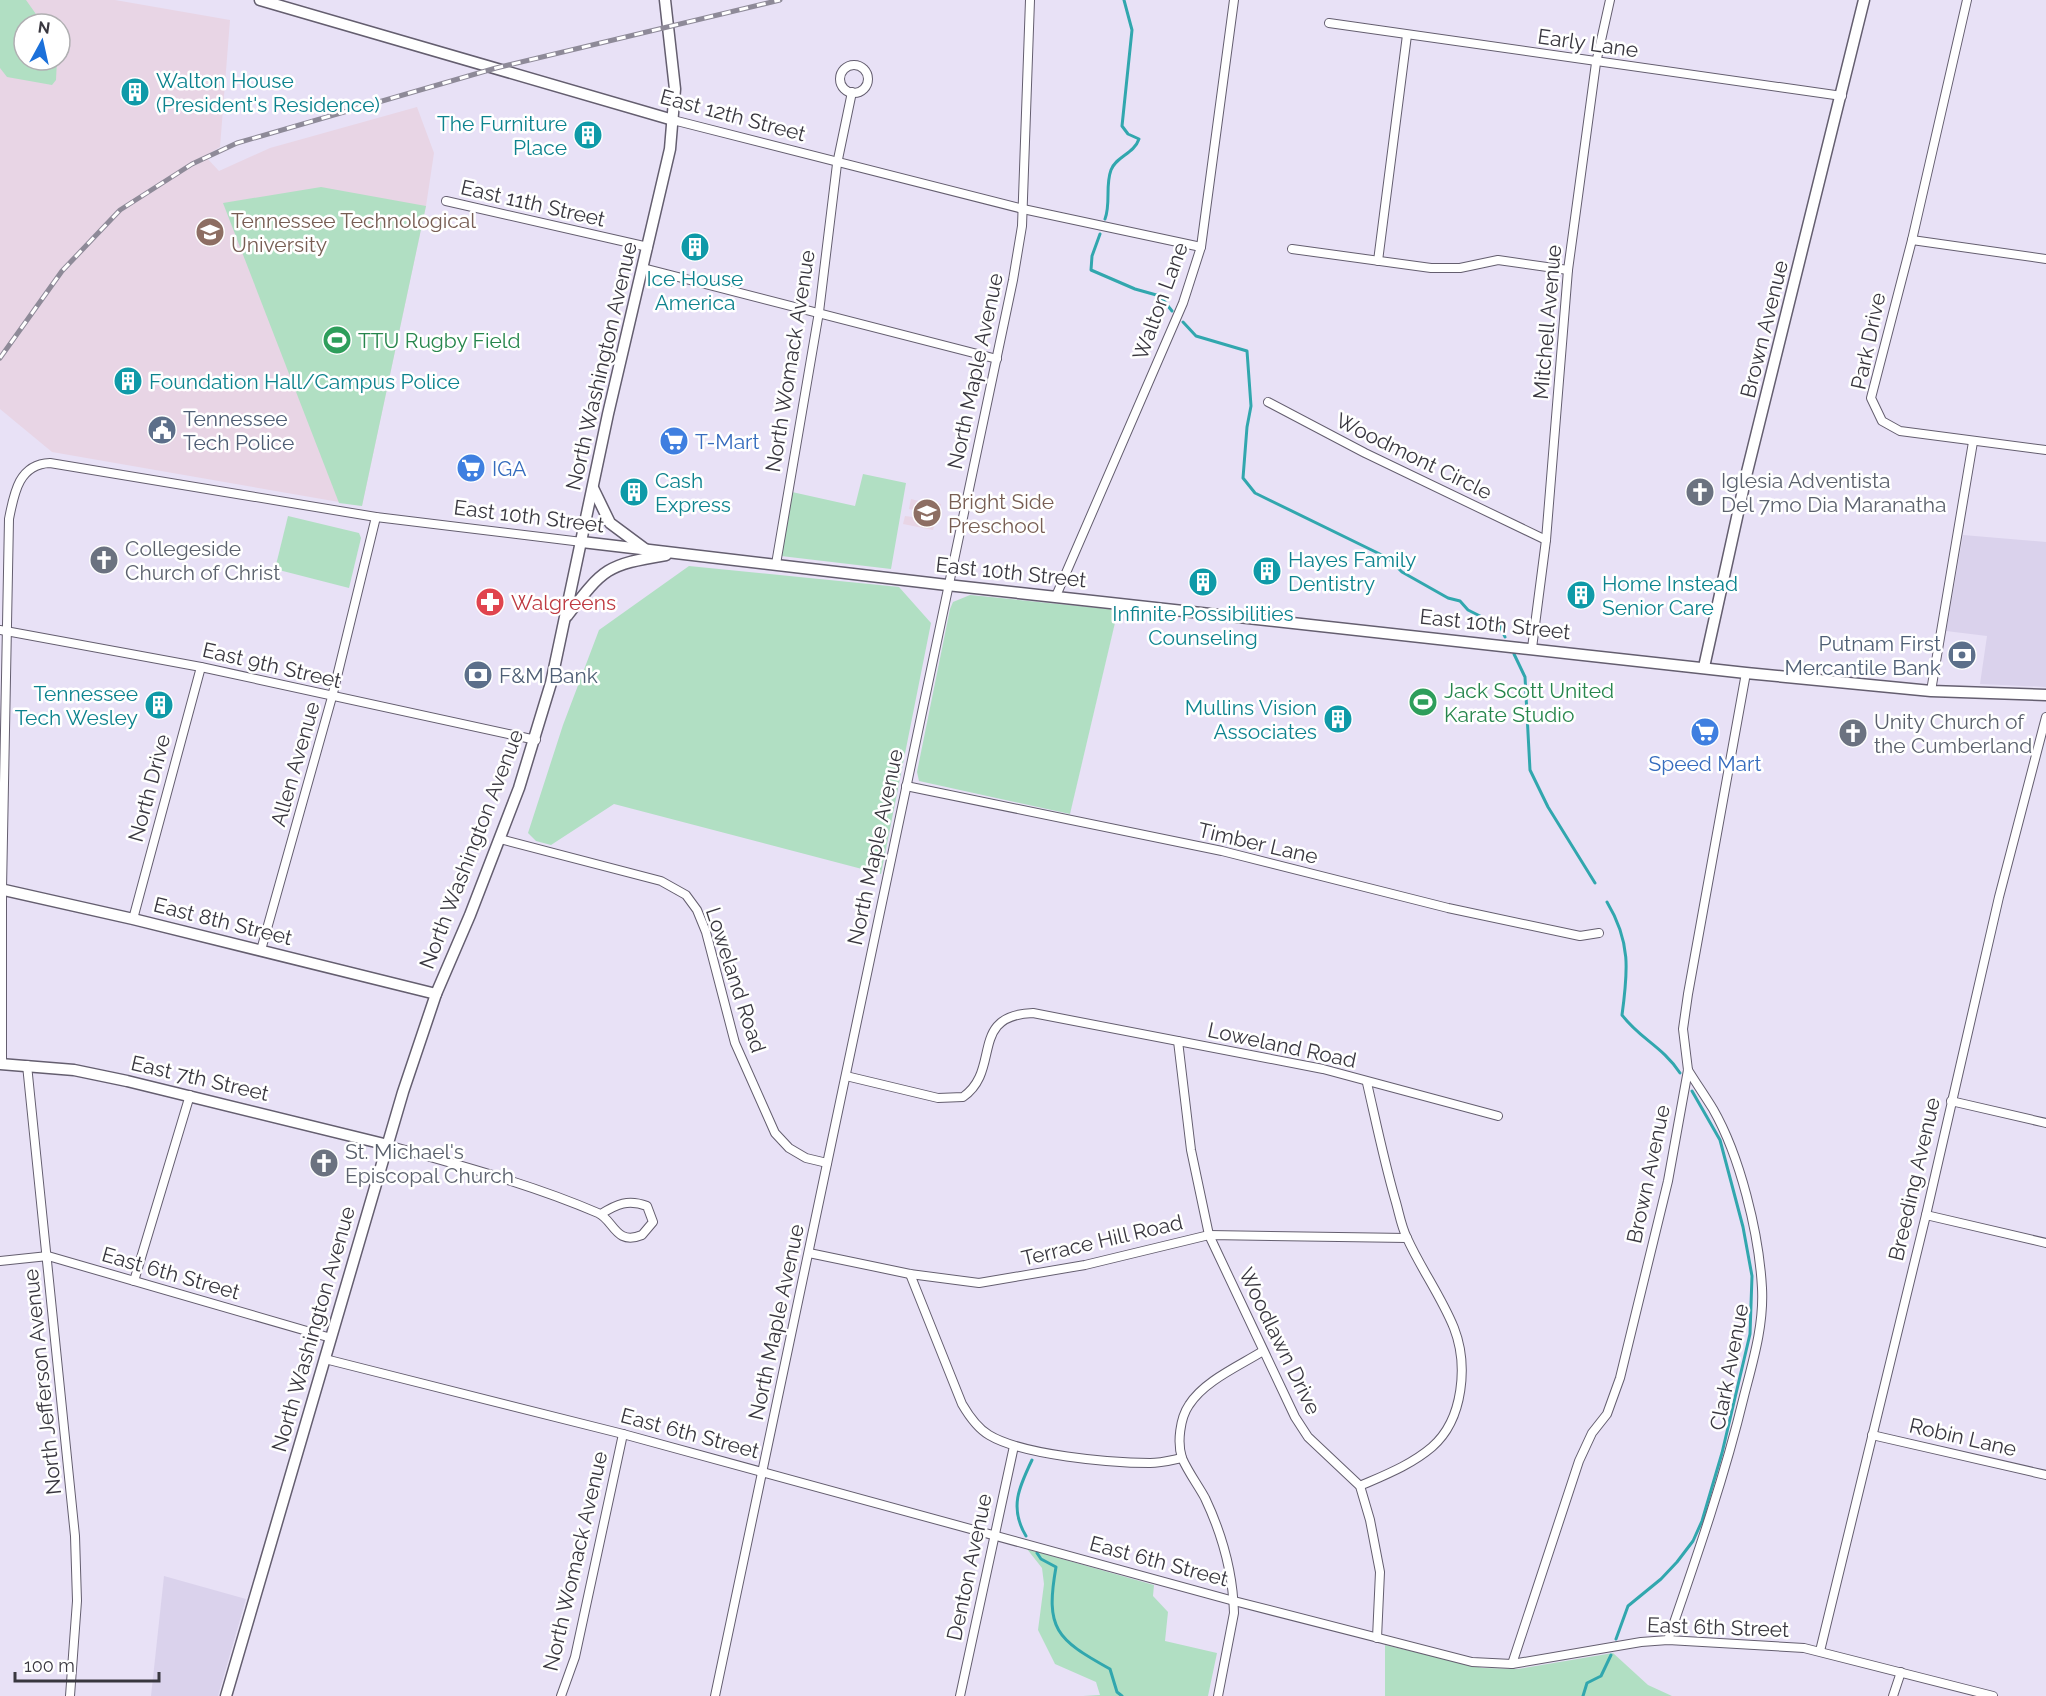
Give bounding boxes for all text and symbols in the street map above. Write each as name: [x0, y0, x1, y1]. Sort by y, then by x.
north arrow: [12, 12, 72, 72]
text: N: [37, 17, 51, 38]
street label: Early Lane: [1536, 24, 1640, 62]
place label: Walton House (President's Residence): [156, 68, 380, 117]
building icon: Walton House (President's Residence): [119, 76, 151, 108]
street label: East 12th Street: [658, 84, 808, 146]
place label: The Furniture Place: [437, 111, 567, 160]
building icon: The Furniture Place: [572, 119, 604, 151]
street label: East 11th Street: [458, 174, 608, 232]
place label: Tennessee Technological University: [231, 208, 476, 257]
school or university icon: Tennessee Technological University: [194, 216, 226, 248]
building icon: Ice House America: [679, 231, 711, 263]
street label: North Washington Avenue: [560, 239, 642, 493]
street label: Walton Lane: [1127, 239, 1193, 363]
street label: Mitchell Avenue: [1528, 244, 1566, 400]
street label: North Womack Avenue: [760, 248, 820, 474]
street label: Brown Avenue: [1735, 258, 1793, 400]
place label: Ice House America: [647, 266, 743, 315]
street label: North Maple Avenue: [942, 271, 1008, 471]
street label: Park Drive: [1846, 290, 1890, 392]
sports icon: TTU Rugby Field: [321, 324, 353, 356]
place label: TTU Rugby Field: [358, 328, 521, 353]
building icon: Foundation Hall/Campus Police: [112, 365, 144, 397]
place label: Foundation Hall/Campus Police: [149, 369, 460, 394]
place label: Tennessee Tech Police: [183, 406, 294, 455]
street label: Woodmont Circle: [1332, 407, 1496, 505]
public building icon: Tennessee Tech Police: [146, 414, 178, 446]
supermarket icon: T-Mart: [658, 425, 690, 457]
place label: T-Mart: [695, 429, 760, 454]
supermarket icon: IGA: [455, 452, 487, 484]
place label: IGA: [492, 456, 526, 481]
place label: Cash Express: [655, 468, 731, 517]
place label: Iglesia Adventista Del 7mo Dia Maranatha: [1721, 468, 1946, 517]
building icon: Cash Express: [618, 476, 650, 508]
church icon: Iglesia Adventista Del 7mo Dia Maranatha: [1684, 476, 1716, 508]
place label: Bright Side Preschool: [948, 489, 1054, 538]
street label: East 10th Street: [452, 494, 606, 538]
school or university icon: Bright Side Preschool: [911, 497, 943, 529]
place label: Collegeside Church of Christ: [125, 536, 280, 585]
church icon: Collegeside Church of Christ: [88, 544, 120, 576]
place label: Hayes Family Dentistry: [1288, 547, 1416, 596]
street label: East 10th Street: [934, 552, 1088, 592]
building icon: Hayes Family Dentistry: [1251, 555, 1283, 587]
building icon: Infinite Possibilities Counseling: [1187, 566, 1219, 598]
place label: Home Instead Senior Care: [1602, 571, 1738, 620]
building icon: Home Instead Senior Care: [1565, 579, 1597, 611]
pharmacy icon: Walgreens: [474, 586, 506, 618]
place label: Walgreens: [511, 590, 616, 615]
place label: Infinite Possibilities Counseling: [1112, 601, 1294, 650]
street label: East 10th Street: [1418, 604, 1572, 644]
place label: Putnam First Mercantile Bank: [1784, 631, 1941, 680]
street label: East 9th Street: [200, 637, 344, 693]
bank icon: Putnam First Mercantile Bank: [1946, 639, 1978, 671]
bank icon: F&M Bank: [462, 659, 494, 691]
place label: F&M Bank: [499, 663, 598, 688]
place label: Jack Scott United Karate Studio: [1444, 678, 1614, 727]
place label: Tennessee Tech Wesley: [15, 681, 138, 730]
sports icon: Jack Scott United Karate Studio: [1407, 686, 1439, 718]
building icon: Tennessee Tech Wesley: [143, 689, 175, 721]
place label: Mullins Vision Associates: [1185, 695, 1317, 744]
street label: Allen Avenue: [265, 699, 325, 829]
building icon: Mullins Vision Associates: [1322, 703, 1354, 735]
place label: Unity Church of the Cumberland: [1874, 709, 2032, 758]
supermarket icon: Speed Mart: [1689, 716, 1721, 748]
church icon: Unity Church of the Cumberland: [1837, 717, 1869, 749]
street label: North Washington Avenue: [414, 726, 528, 972]
street label: North Drive: [123, 731, 175, 845]
street label: North Maple Avenue: [842, 747, 908, 947]
place label: Speed Mart: [1649, 751, 1761, 776]
street label: Timber Lane: [1196, 817, 1320, 869]
street label: East 8th Street: [151, 892, 295, 950]
street label: Loweland Road: [701, 904, 771, 1056]
street label: Loweland Road: [1205, 1017, 1359, 1073]
street label: East 7th Street: [129, 1050, 271, 1106]
street label: Breeding Avenue: [1883, 1095, 1945, 1263]
street label: Brown Avenue: [1621, 1103, 1675, 1245]
place label: St. Michael's Episcopal Church: [345, 1139, 514, 1188]
church icon: St. Michael's Episcopal Church: [308, 1147, 340, 1179]
street label: North Washington Avenue: [266, 1203, 360, 1455]
street label: Terrace Hill Road: [1019, 1209, 1185, 1271]
street label: North Maple Avenue: [743, 1222, 809, 1422]
street label: East 6th Street: [99, 1241, 243, 1305]
street label: Woodlawn Drive: [1234, 1264, 1326, 1418]
street label: North Jefferson Avenue: [18, 1268, 66, 1496]
street label: Clark Avenue: [1704, 1302, 1754, 1432]
street label: East 6th Street: [618, 1403, 762, 1463]
street label: Robin Lane: [1907, 1413, 2019, 1461]
street label: North Womack Avenue: [538, 1449, 612, 1673]
street label: Denton Avenue: [941, 1491, 997, 1643]
street label: East 6th Street: [1087, 1531, 1231, 1591]
street label: East 6th Street: [1646, 1612, 1790, 1642]
scale bar: [15, 1645, 159, 1683]
text: 100 m: [24, 1655, 75, 1676]

